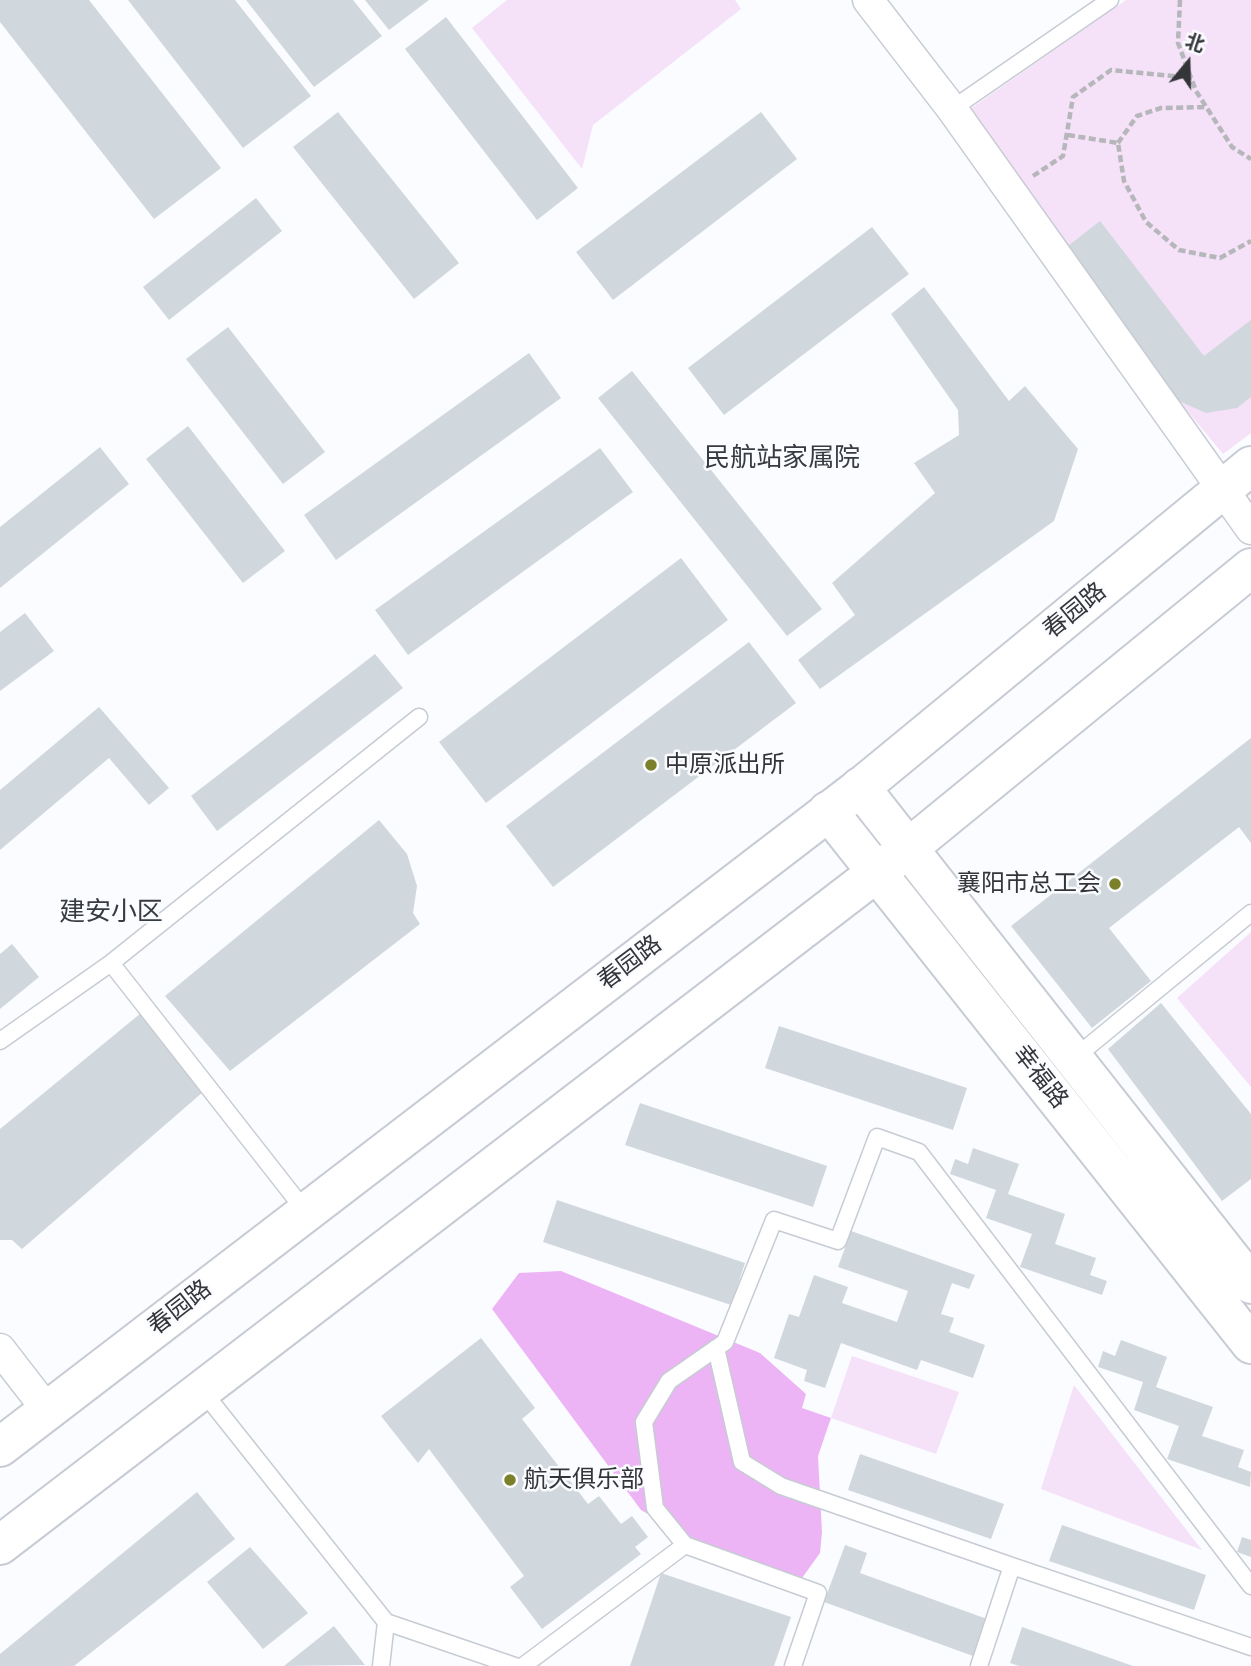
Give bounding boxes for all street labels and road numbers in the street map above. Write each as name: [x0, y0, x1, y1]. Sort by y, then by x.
street label: 春园路: [1038, 577, 1112, 645]
street label: 春园路: [593, 930, 667, 996]
street label: 幸福路: [1006, 1040, 1074, 1114]
street label: 春园路: [143, 1274, 217, 1342]

